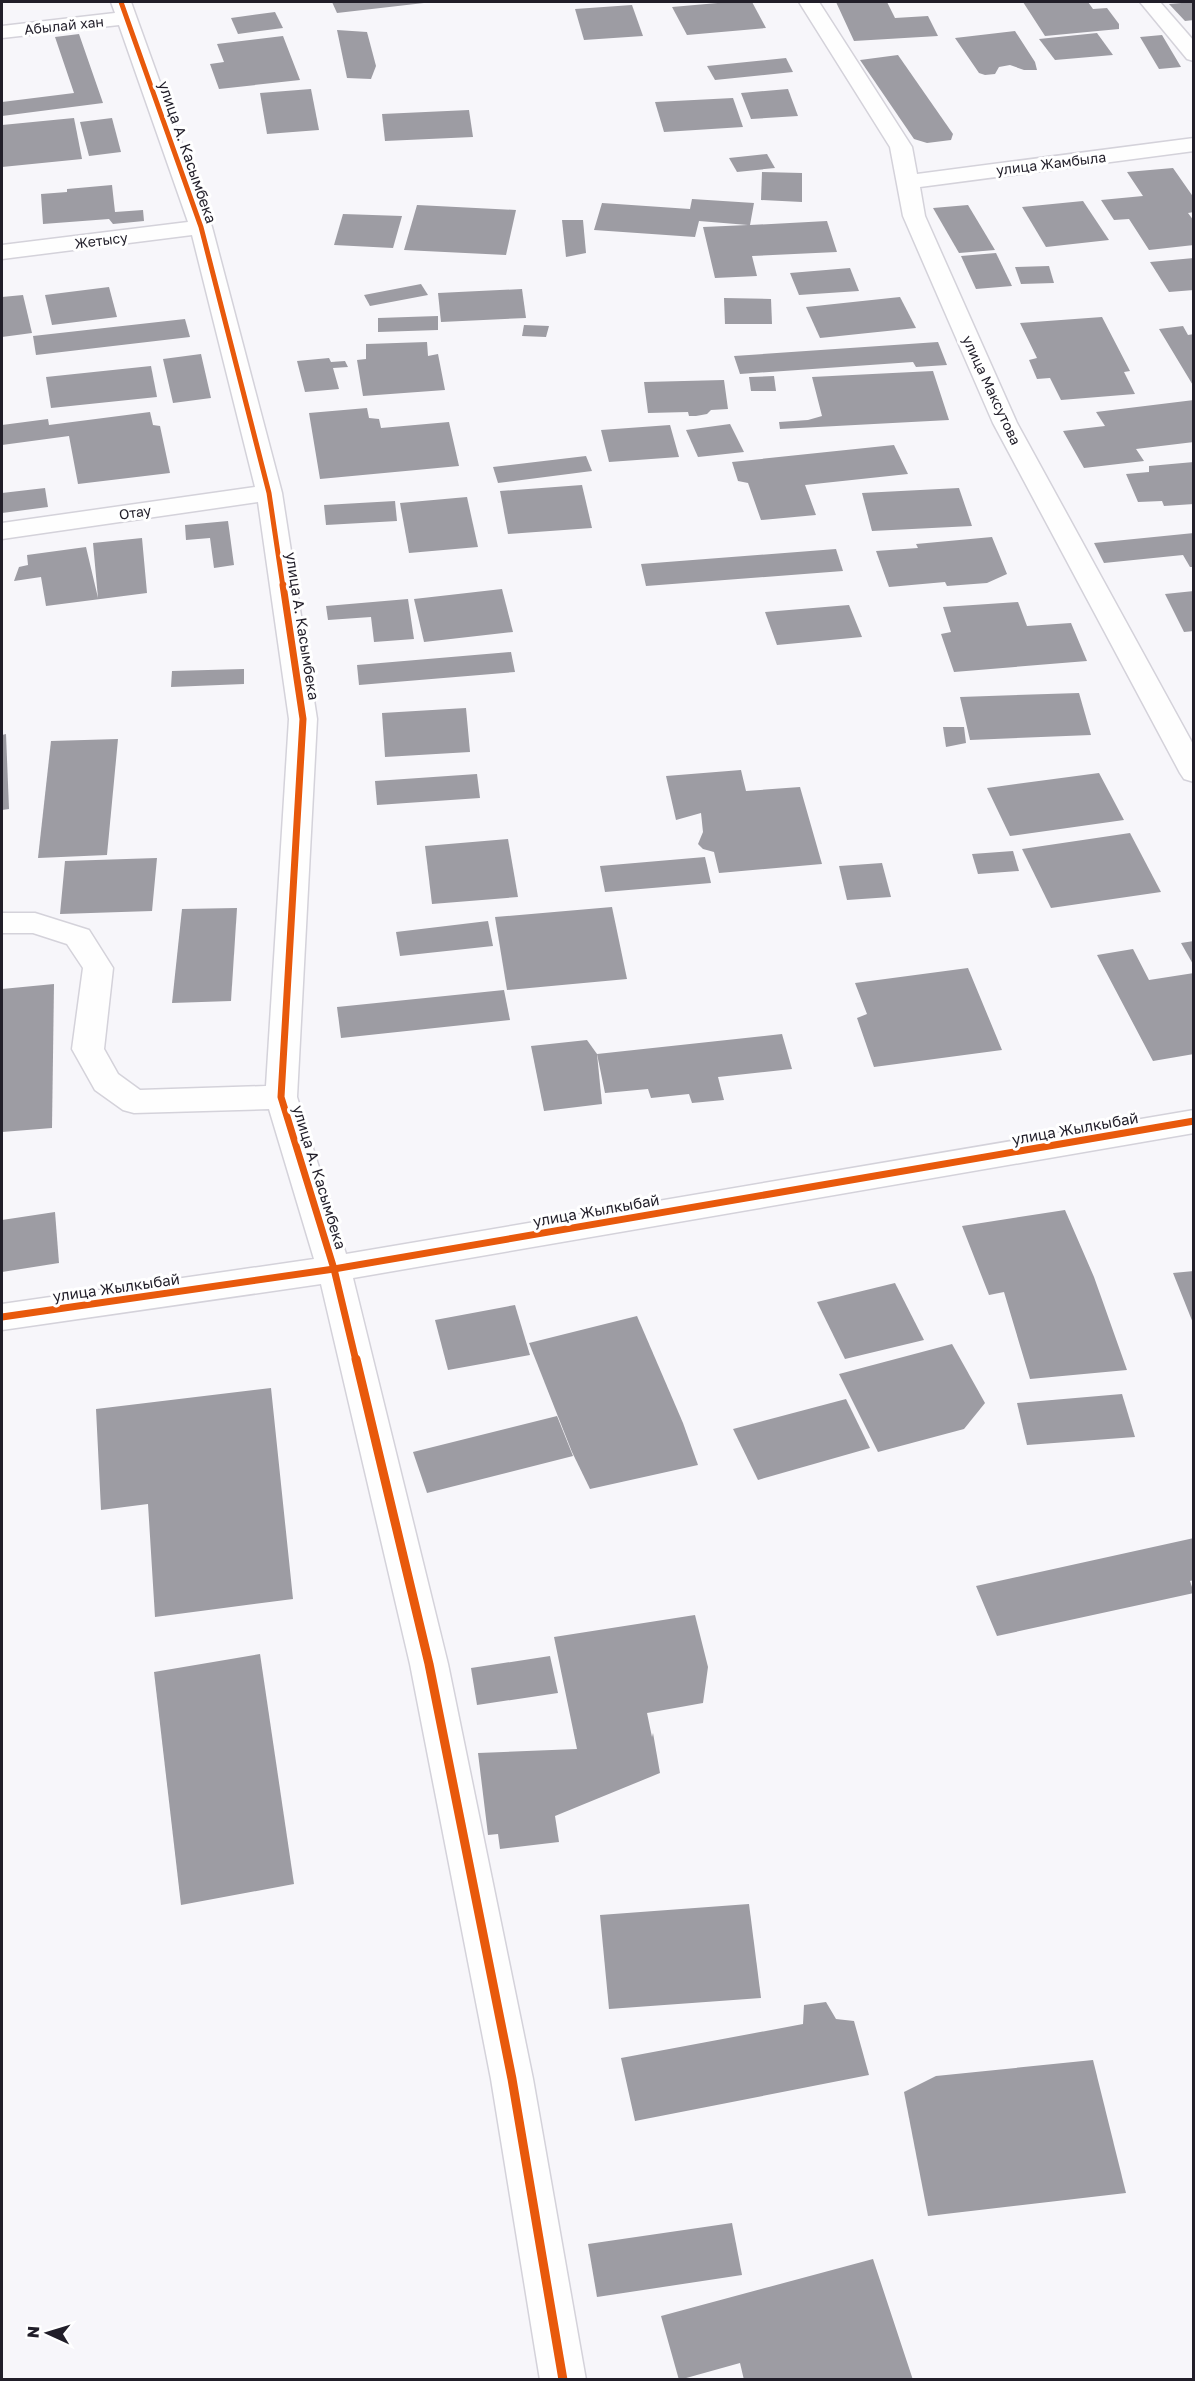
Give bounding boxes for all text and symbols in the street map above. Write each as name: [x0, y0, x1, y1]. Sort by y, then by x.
street label: Абылай хан: [23, 12, 105, 38]
street label: улица А. Касымбека: [155, 78, 221, 226]
street label: улица Жамбыла: [995, 148, 1107, 178]
street label: Жетысу: [73, 228, 129, 252]
street label: улица Максутова: [959, 333, 1025, 447]
street label: Отау: [118, 501, 152, 523]
street label: улица А. Касымбека: [282, 551, 324, 701]
street label: улица А. Касымбека: [290, 1103, 350, 1251]
street label: улица Жылкыбай: [1010, 1108, 1140, 1148]
street label: улица Жылкыбай: [531, 1190, 661, 1230]
street label: улица Жылкыбай: [51, 1269, 181, 1305]
north arrow: [18, 2303, 78, 2363]
text: N: [23, 2325, 43, 2339]

